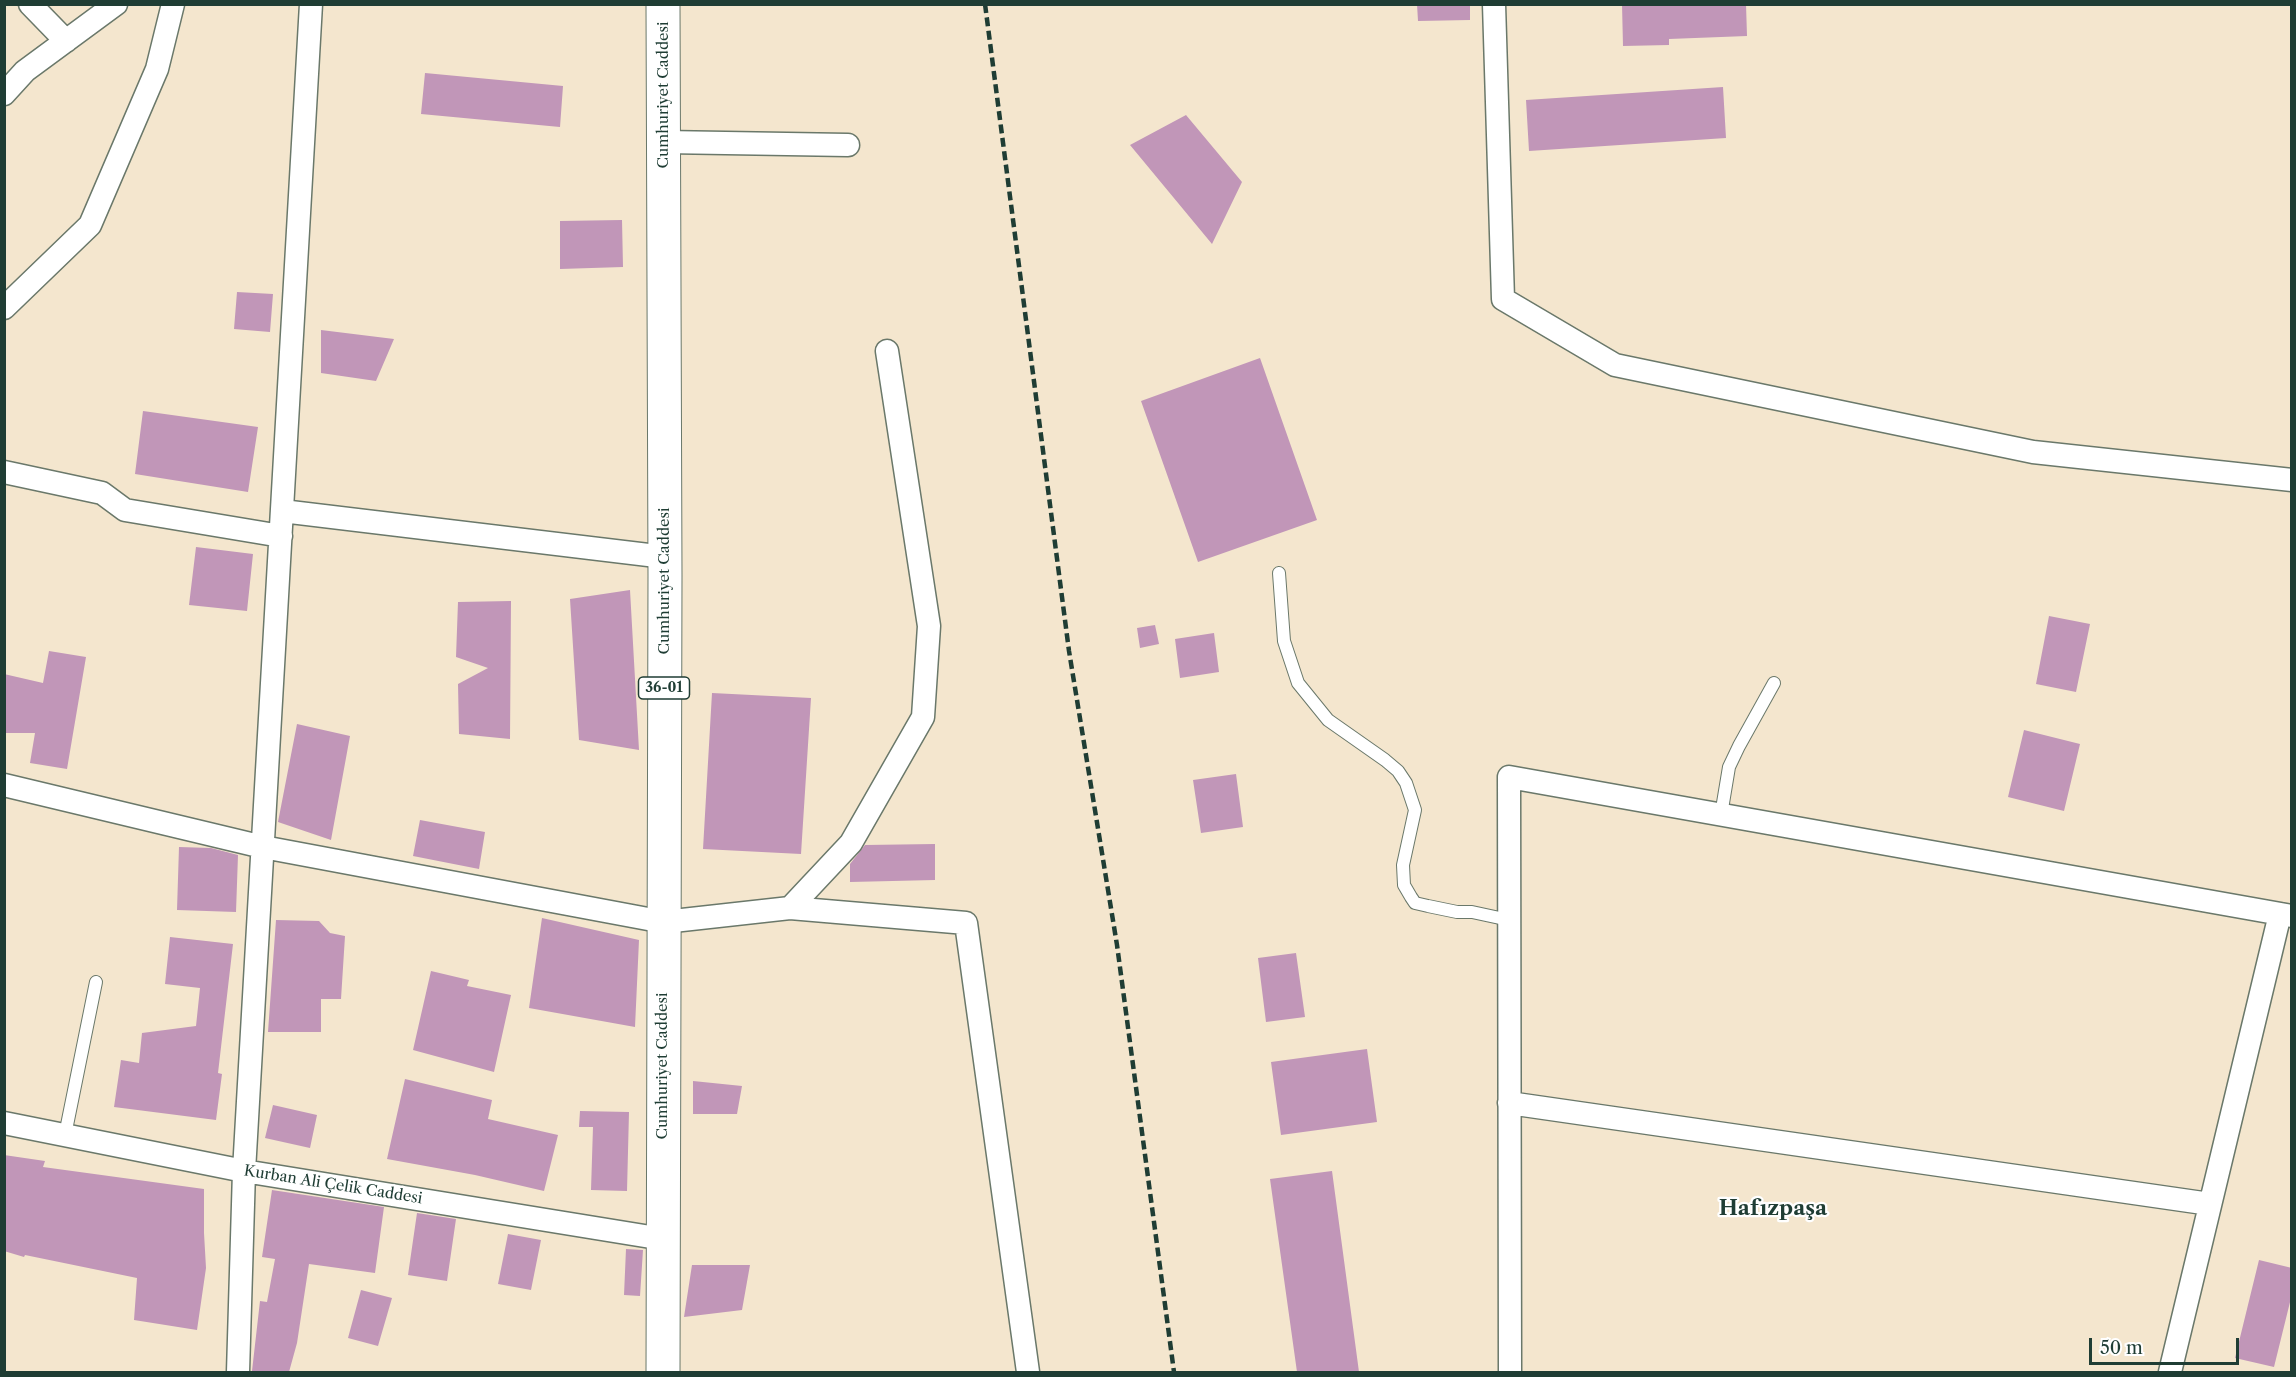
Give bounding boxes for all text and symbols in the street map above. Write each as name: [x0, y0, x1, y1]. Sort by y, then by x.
street label: Cumhuriyet Caddesi: [655, 21, 673, 169]
street label: Cumhuriyet Caddesi: [656, 507, 674, 655]
road number: 36-01: [638, 677, 690, 699]
street label: Cumhuriyet Caddesi: [654, 992, 672, 1140]
street label: Kurban Ali Çelik Caddesi: [242, 1162, 424, 1208]
district label: Hafızpaşa: [1719, 1196, 1827, 1222]
scale bar: [2092, 1326, 2242, 1364]
text: 50 m: [2100, 1337, 2143, 1359]

